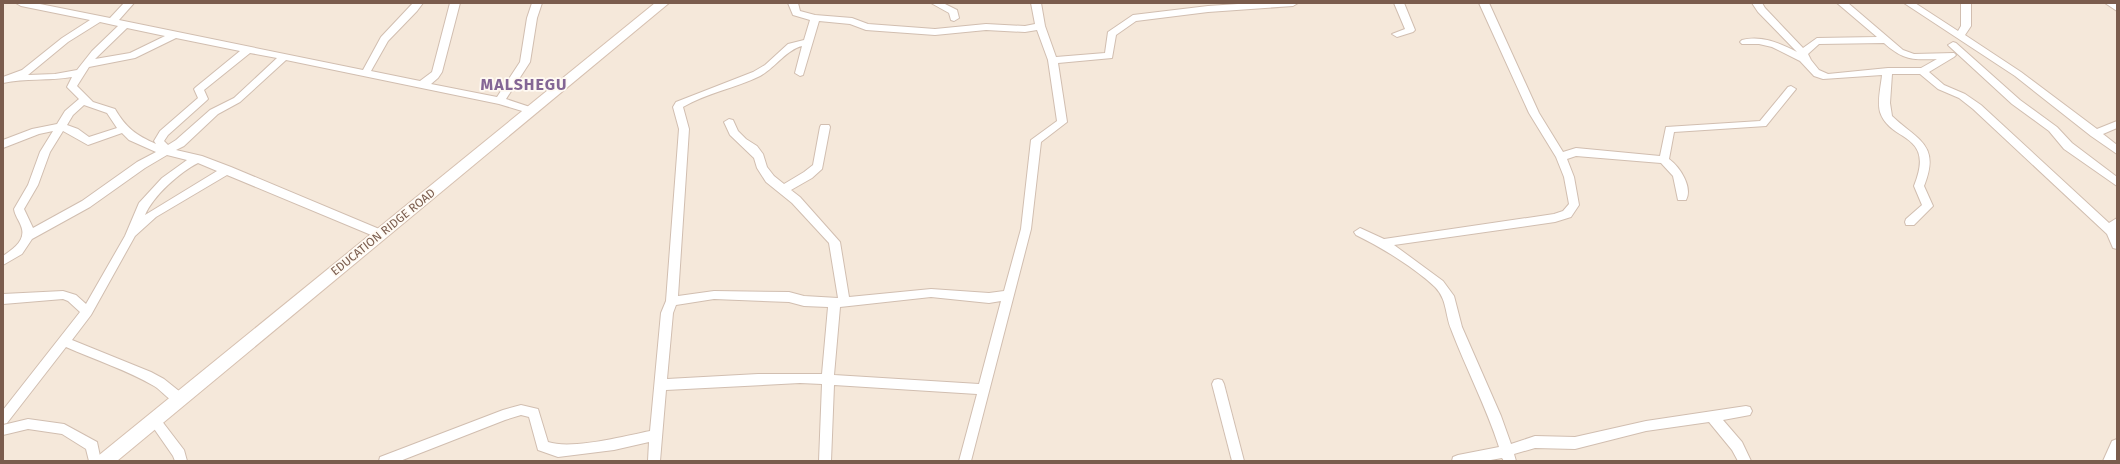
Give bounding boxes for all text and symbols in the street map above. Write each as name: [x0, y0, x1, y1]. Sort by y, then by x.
district label: MALSHEGU: [481, 75, 567, 94]
street label: EDUCATION RIDGE ROAD: [328, 185, 438, 278]

